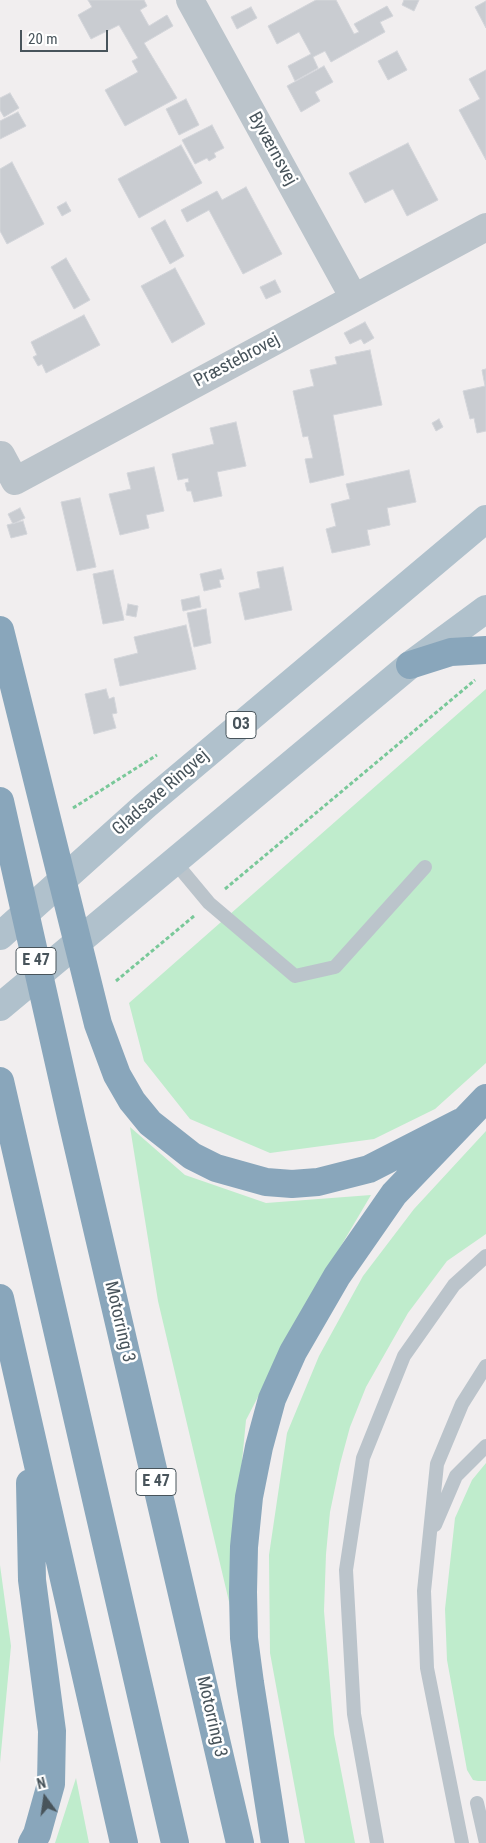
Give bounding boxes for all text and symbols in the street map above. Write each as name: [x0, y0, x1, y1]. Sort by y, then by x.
scale bar: [22, 20, 110, 52]
text: 20 m: [28, 30, 58, 48]
street label: Byværnsvej: [243, 109, 301, 189]
street label: Præstebrovej: [191, 329, 283, 393]
road number: O3: [226, 712, 256, 738]
street label: Gladsaxe Ringvej: [108, 745, 214, 841]
road number: E 47: [16, 948, 56, 974]
street label: Motorring 3: [99, 1279, 139, 1365]
road number: E 47: [136, 1468, 176, 1495]
street label: Motorring 3: [191, 1674, 231, 1760]
north arrow: [20, 1773, 70, 1823]
text: N: [35, 1775, 47, 1792]

